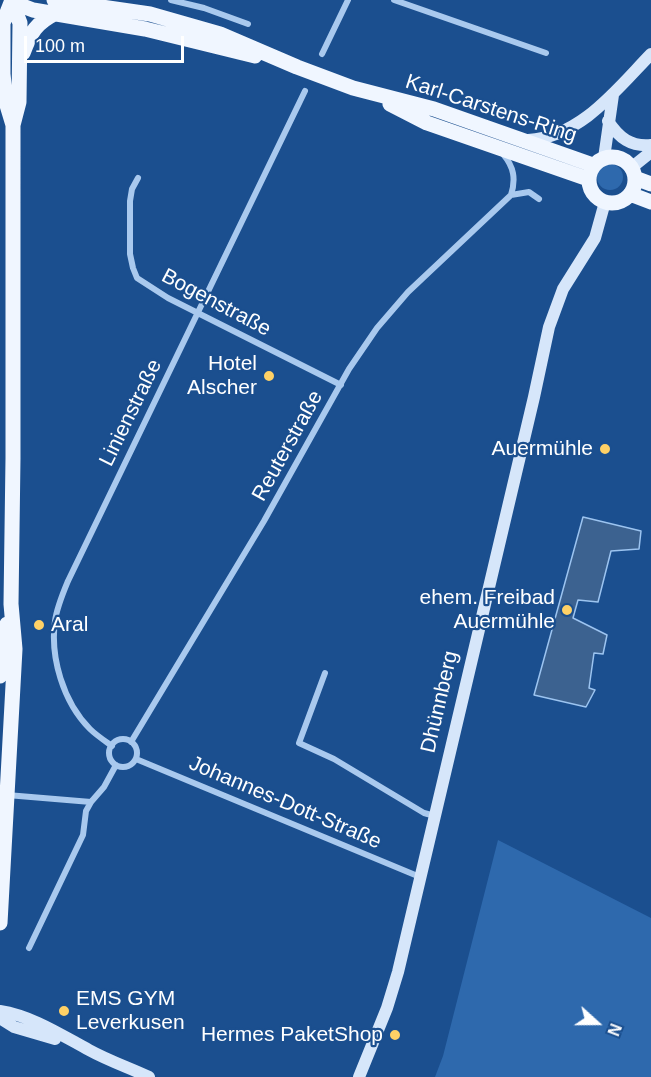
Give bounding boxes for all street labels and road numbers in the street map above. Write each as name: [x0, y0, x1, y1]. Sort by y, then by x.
street label: Karl-Carstens-Ring: [402, 69, 580, 149]
street label: Bogenstraße: [157, 264, 275, 342]
street label: Linienstraße: [94, 356, 168, 470]
street label: Reuterstraße: [247, 386, 329, 506]
street label: Dhünnberg: [416, 649, 464, 755]
street label: Johannes-Dott-Straße: [185, 751, 385, 855]

